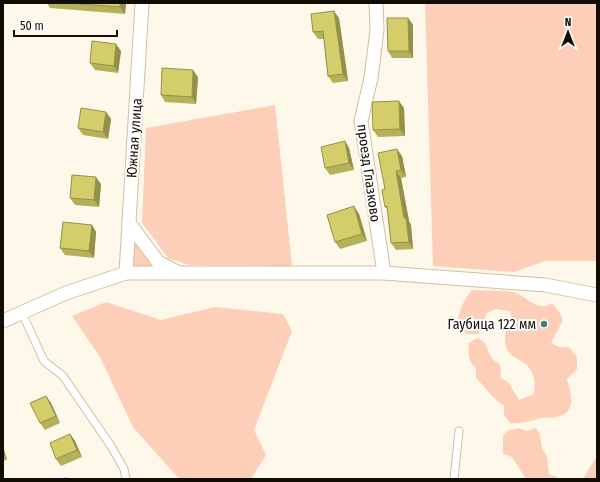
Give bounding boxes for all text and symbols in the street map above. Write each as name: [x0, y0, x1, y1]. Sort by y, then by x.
scale bar: [14, 12, 117, 38]
north arrow: [548, 12, 588, 52]
text: N: [565, 16, 571, 29]
text: 50 m: [20, 19, 44, 33]
street label: Южная улица: [123, 97, 146, 178]
street label: проезд Глазково: [353, 123, 384, 223]
place label: Гаубица 122 мм: [448, 316, 536, 333]
marker: Гаубица 122 мм: [539, 319, 549, 329]

